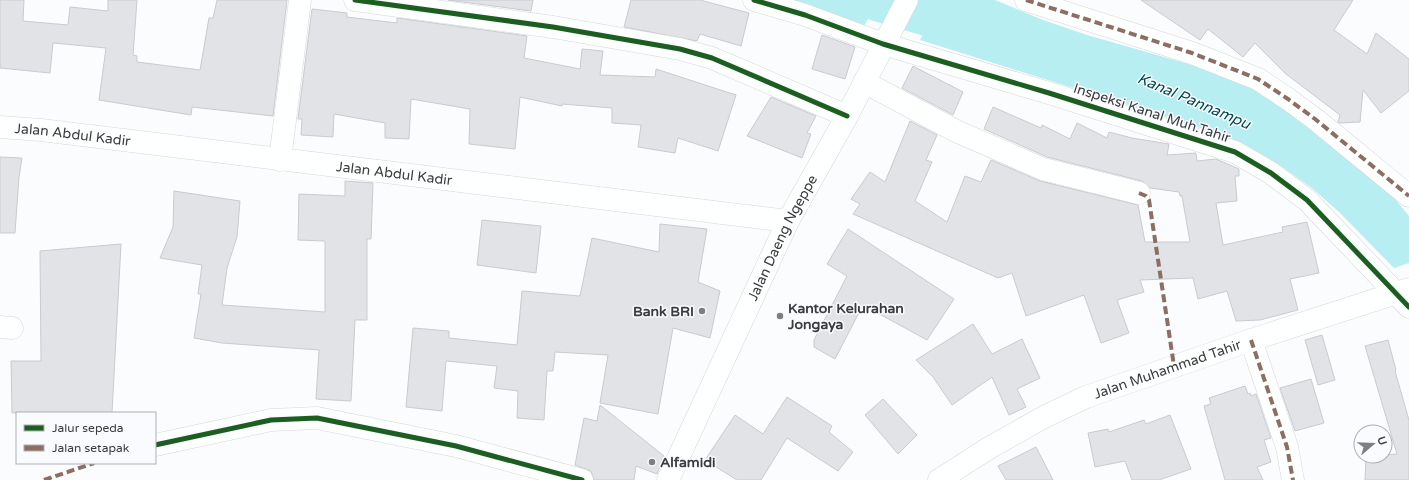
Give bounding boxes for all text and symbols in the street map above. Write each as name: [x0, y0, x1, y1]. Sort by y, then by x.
water label: Kanal Pannampu: [1135, 69, 1254, 133]
street label: Inspeksi Kanal Muh.Tahir: [1071, 80, 1233, 147]
street label: Jalan Abdul Kadir: [14, 120, 132, 149]
street label: Jalan Abdul Kadir: [335, 158, 454, 189]
street label: Jalan Daeng Ngeppe: [744, 172, 821, 303]
place label: Kantor Kelurahan Jongaya: [787, 300, 904, 333]
place label: Bank BRI: [633, 303, 694, 320]
marker: Bank BRI: [697, 306, 707, 316]
marker: Kantor Kelurahan Jongaya: [775, 311, 785, 321]
street label: Jalan Muhammad Tahir: [1091, 335, 1244, 402]
legend: [16, 412, 156, 464]
text: Jalur sepeda: [52, 421, 124, 435]
north arrow: [1353, 424, 1393, 464]
text: U: [1374, 435, 1389, 447]
text: Jalan setapak: [52, 441, 130, 455]
place label: Alfamidi: [660, 454, 716, 471]
marker: Alfamidi: [647, 457, 657, 467]

